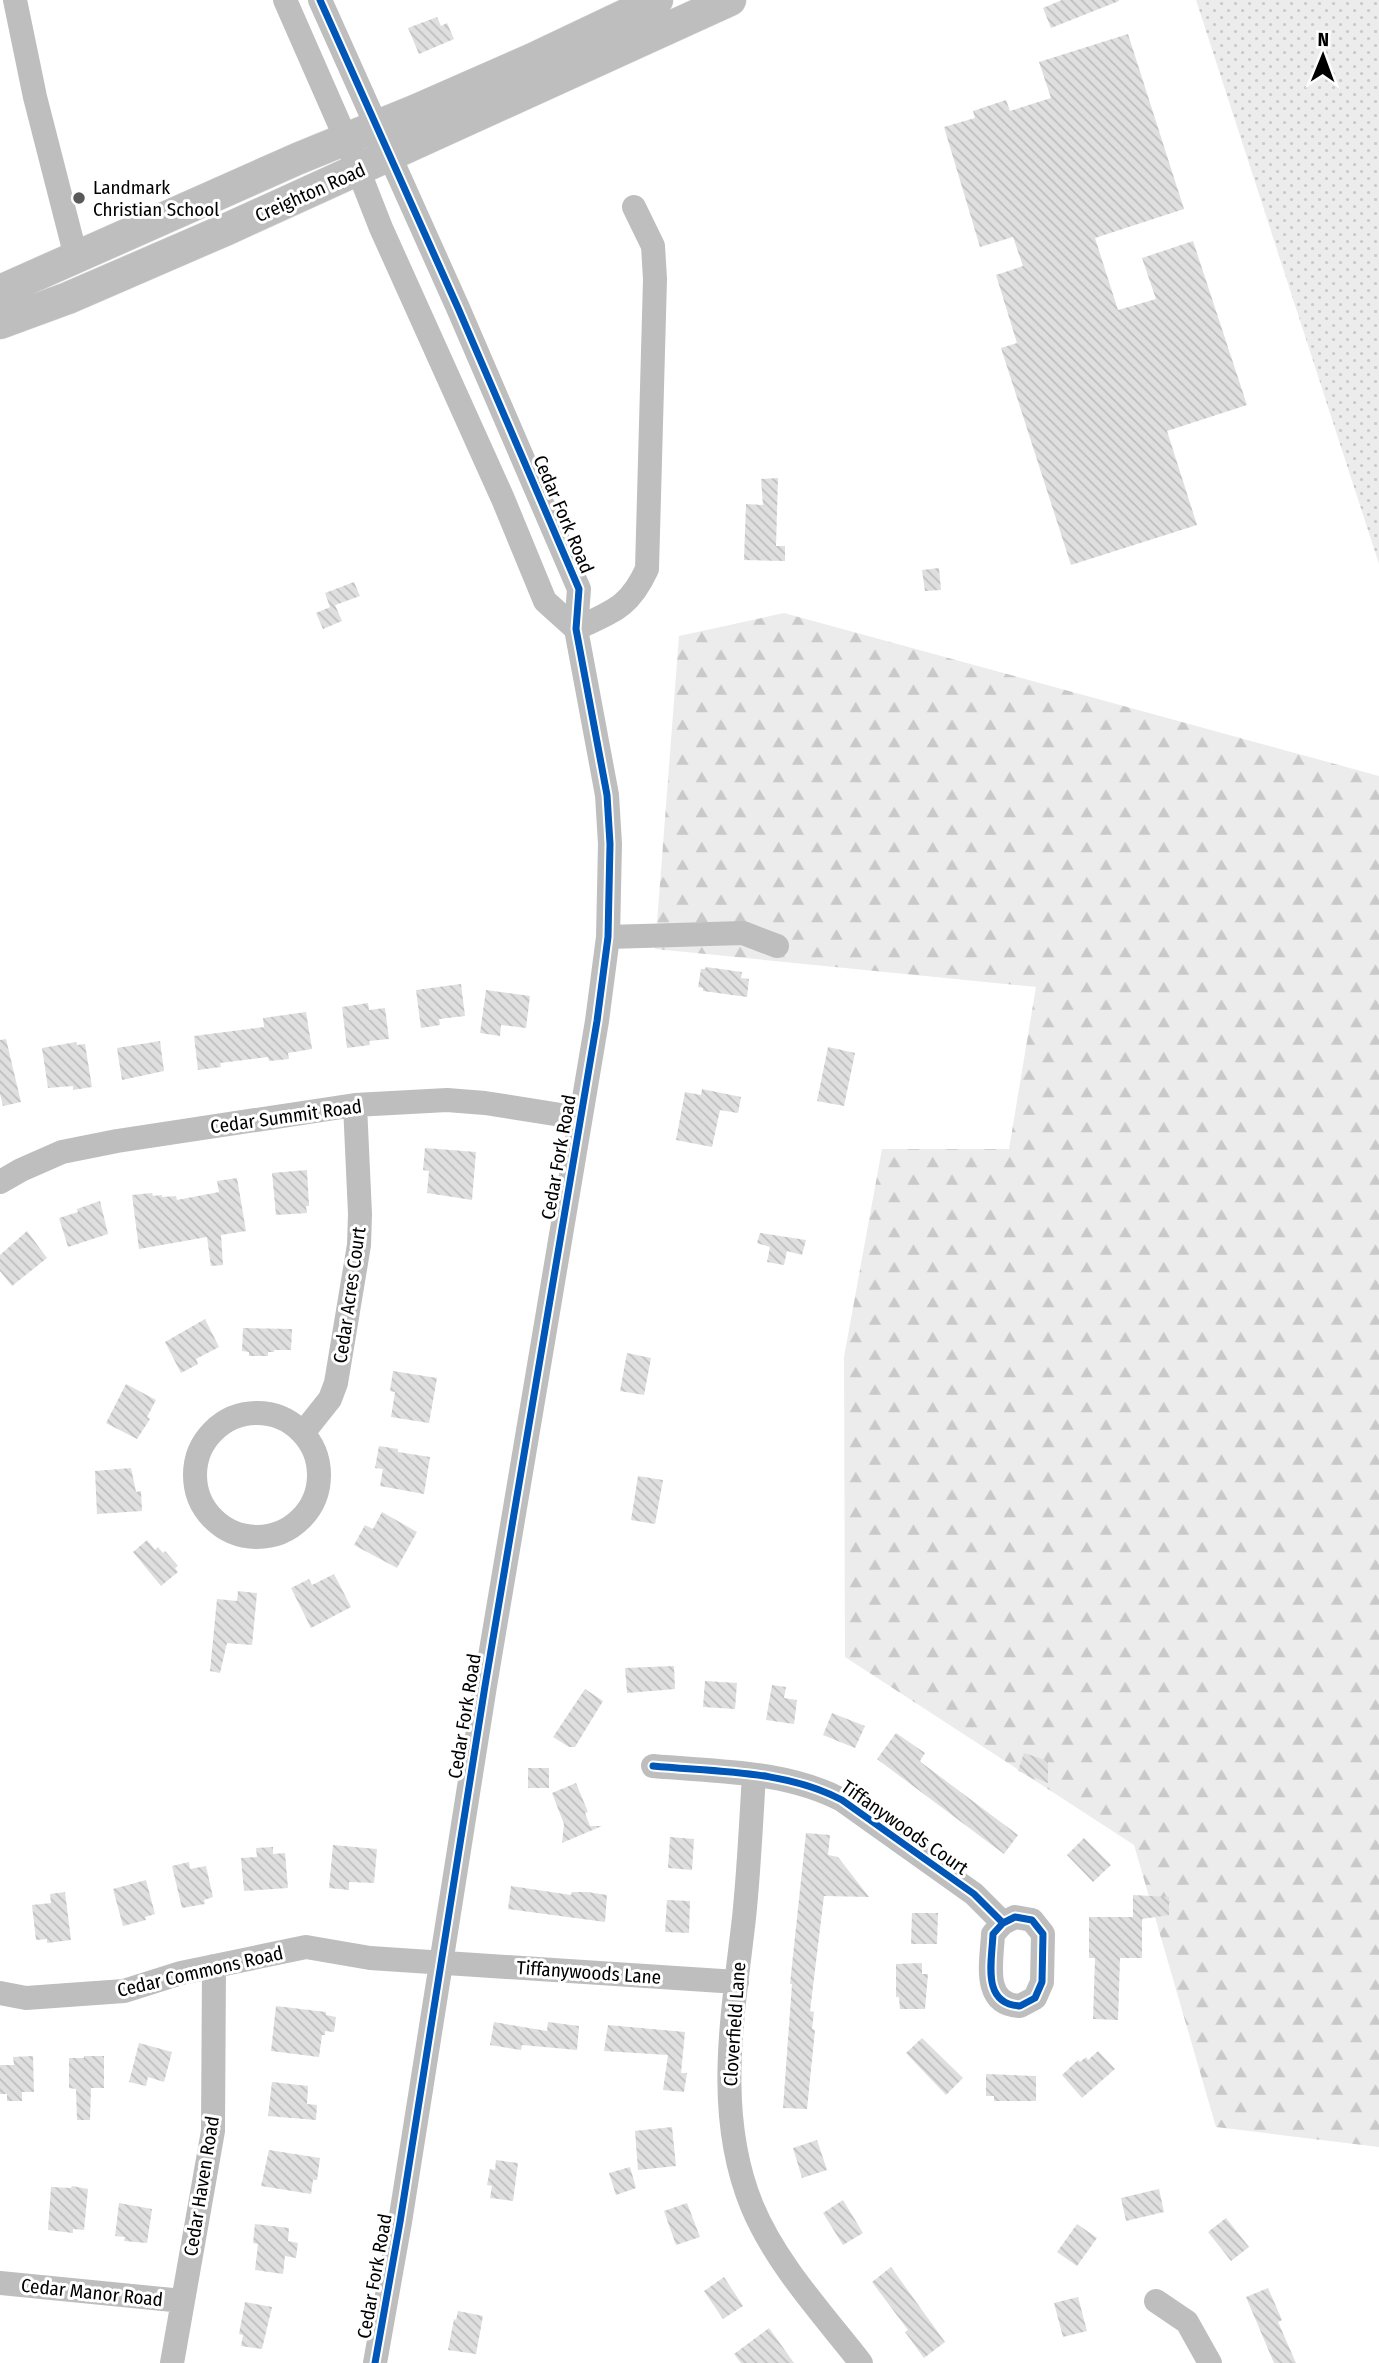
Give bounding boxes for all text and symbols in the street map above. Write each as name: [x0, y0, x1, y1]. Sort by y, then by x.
north arrow: [1288, 21, 1358, 91]
text: N: [1317, 28, 1329, 51]
street label: Creighton Road: [251, 158, 369, 227]
place label: Landmark Christian School: [93, 176, 219, 221]
marker: Landmark Christian School: [71, 190, 87, 206]
street label: Cedar Fork Road: [528, 452, 599, 577]
street label: Cedar Fork Road: [536, 1093, 581, 1221]
street label: Cedar Summit Road: [209, 1094, 363, 1139]
street label: Cedar Acres Court: [329, 1225, 371, 1365]
street label: Cedar Fork Road: [443, 1652, 486, 1780]
street label: Tiffanywoods Court: [837, 1775, 973, 1880]
street label: Cedar Commons Road: [115, 1941, 285, 2002]
street label: Tiffanywoods Lane: [516, 1956, 662, 1989]
street label: Cloverfield Lane: [719, 1961, 750, 2087]
street label: Cedar Haven Road: [179, 2114, 224, 2258]
street label: Cedar Fork Road: [352, 2212, 397, 2340]
street label: Cedar Manor Road: [20, 2274, 164, 2311]

